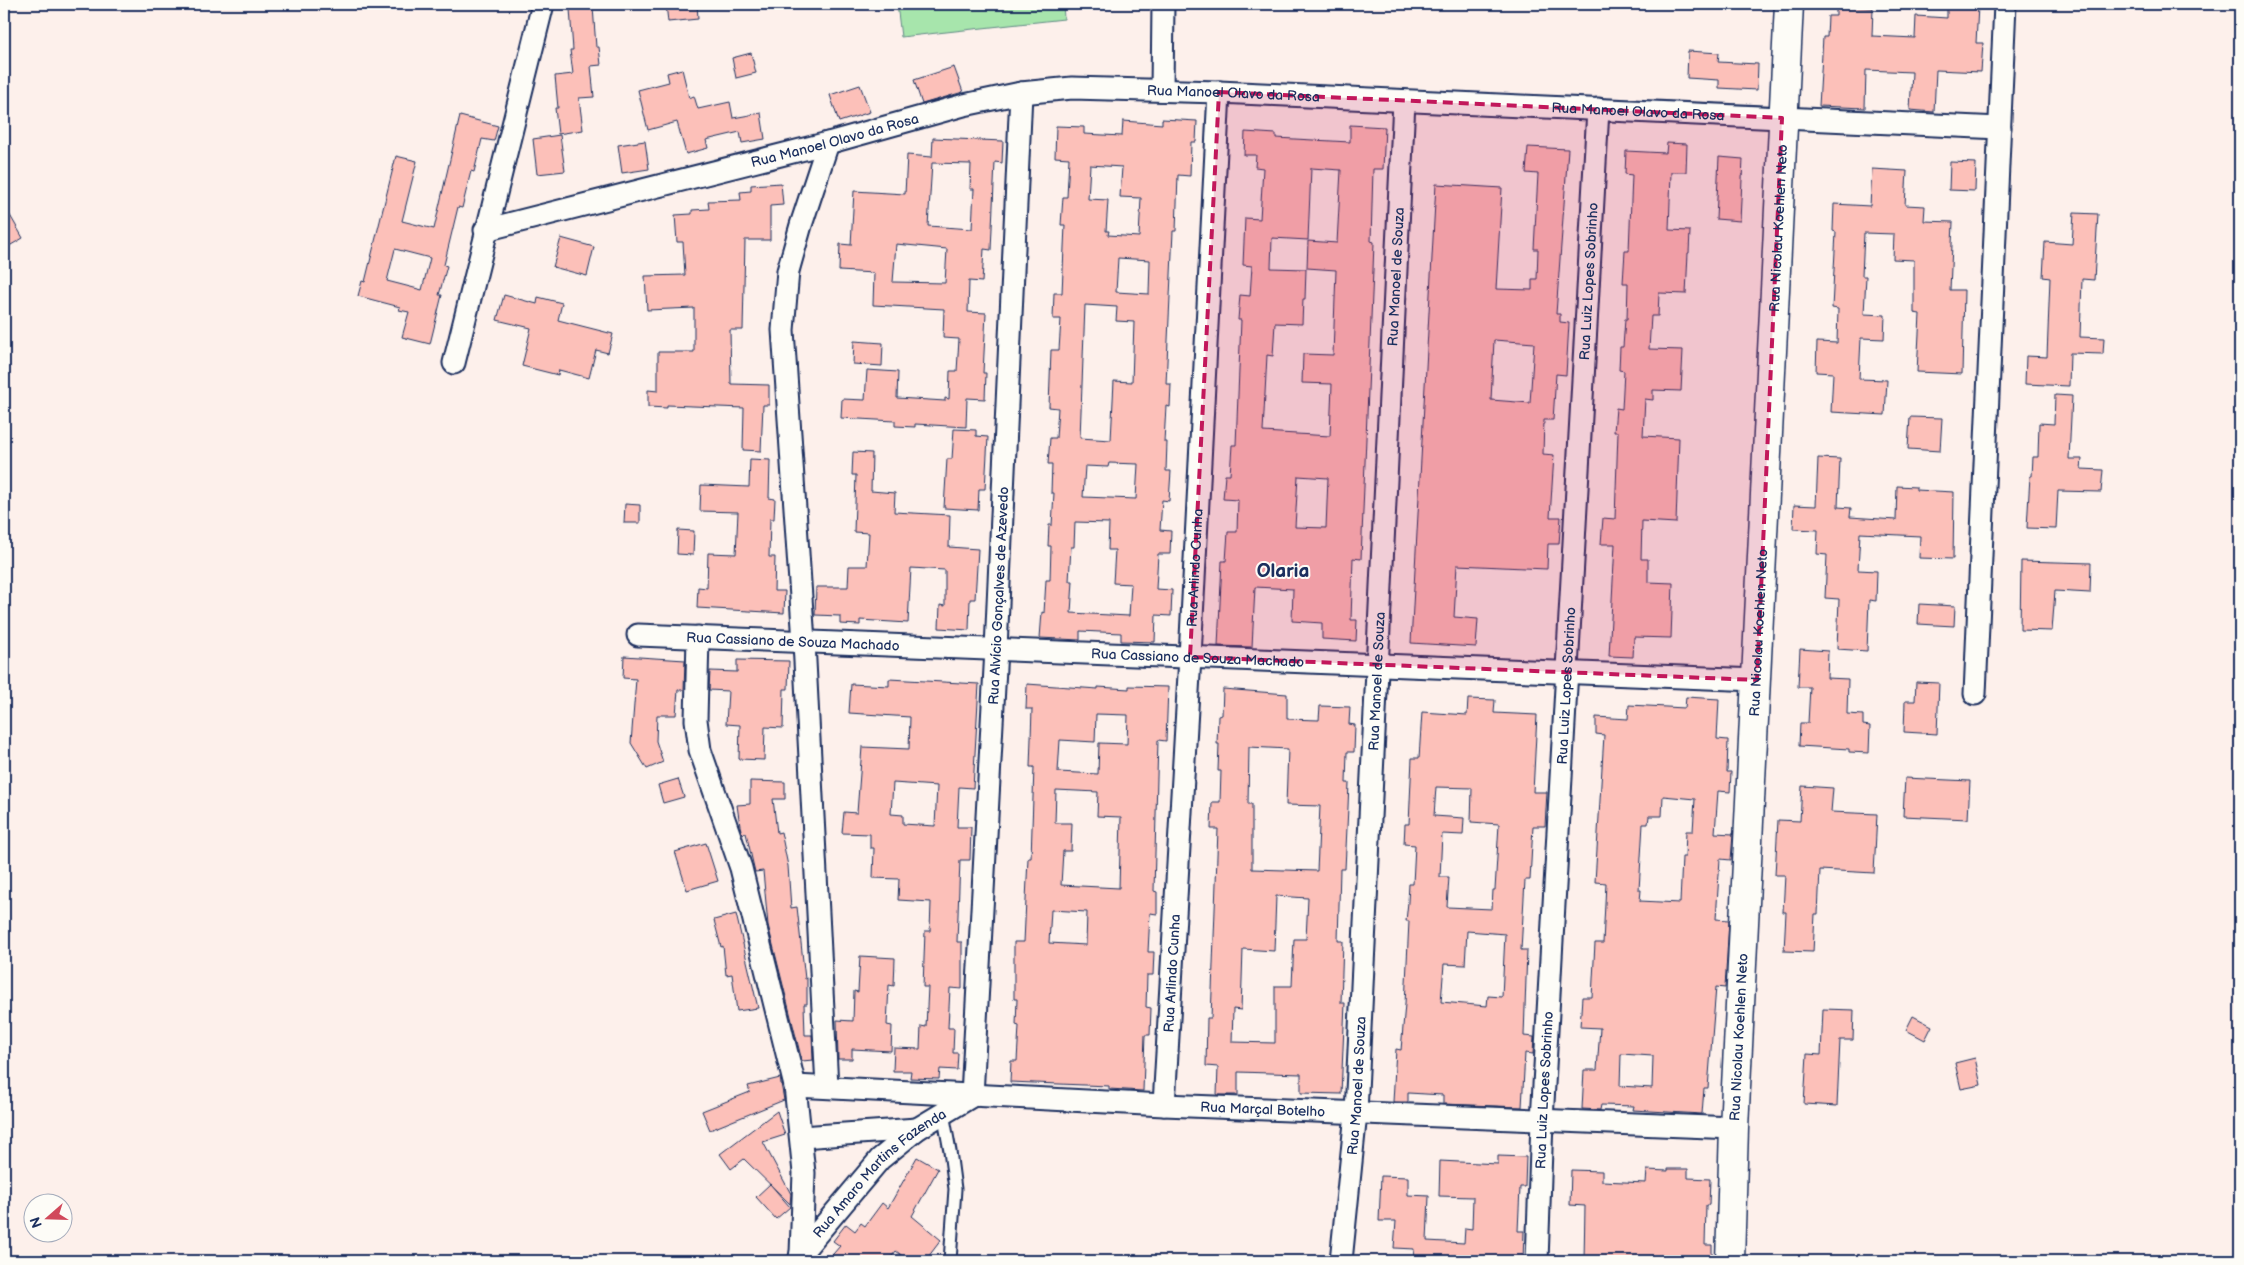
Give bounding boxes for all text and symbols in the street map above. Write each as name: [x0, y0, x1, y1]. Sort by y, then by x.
street label: Rua Manoel Olavo da Rosa: [1147, 82, 1320, 105]
street label: Rua Manoel Olavo da Rosa: [1551, 99, 1725, 124]
street label: Rua Manoel Olavo da Rosa: [749, 110, 921, 171]
street label: Rua Nicolau Koehlen Neto: [1765, 144, 1791, 312]
street label: Rua Luiz Lopes Sobrinho: [1576, 202, 1601, 361]
street label: Rua Manoel de Souza: [1384, 207, 1407, 347]
street label: Rua Alvício Gonçalves de Azevedo: [985, 486, 1012, 705]
street label: Rua Arlindo Cunha: [1183, 508, 1206, 628]
street label: Rua Nicolau Koehlen Neto: [1746, 548, 1771, 717]
district label: Olaria: [1257, 560, 1309, 583]
street label: Rua Luiz Lopes Sobrinho: [1553, 606, 1579, 765]
street label: Rua Manoel de Souza: [1365, 611, 1388, 751]
street label: Rua Cassiano de Souza Machado: [686, 628, 900, 654]
street label: Rua Cassiano de Souza Machado: [1091, 645, 1305, 670]
street label: Rua Arlindo Cunha: [1160, 913, 1184, 1033]
street label: Rua Nicolau Koehlen Neto: [1726, 953, 1751, 1121]
street label: Rua Luiz Lopes Sobrinho: [1532, 1011, 1557, 1169]
street label: Rua Manoel de Souza: [1343, 1016, 1369, 1156]
street label: Rua Marçal Botelho: [1200, 1098, 1325, 1120]
street label: Rua Amaro Martins Fazenda: [809, 1105, 949, 1241]
north arrow: [22, 1192, 72, 1242]
text: N: [26, 1214, 46, 1230]

